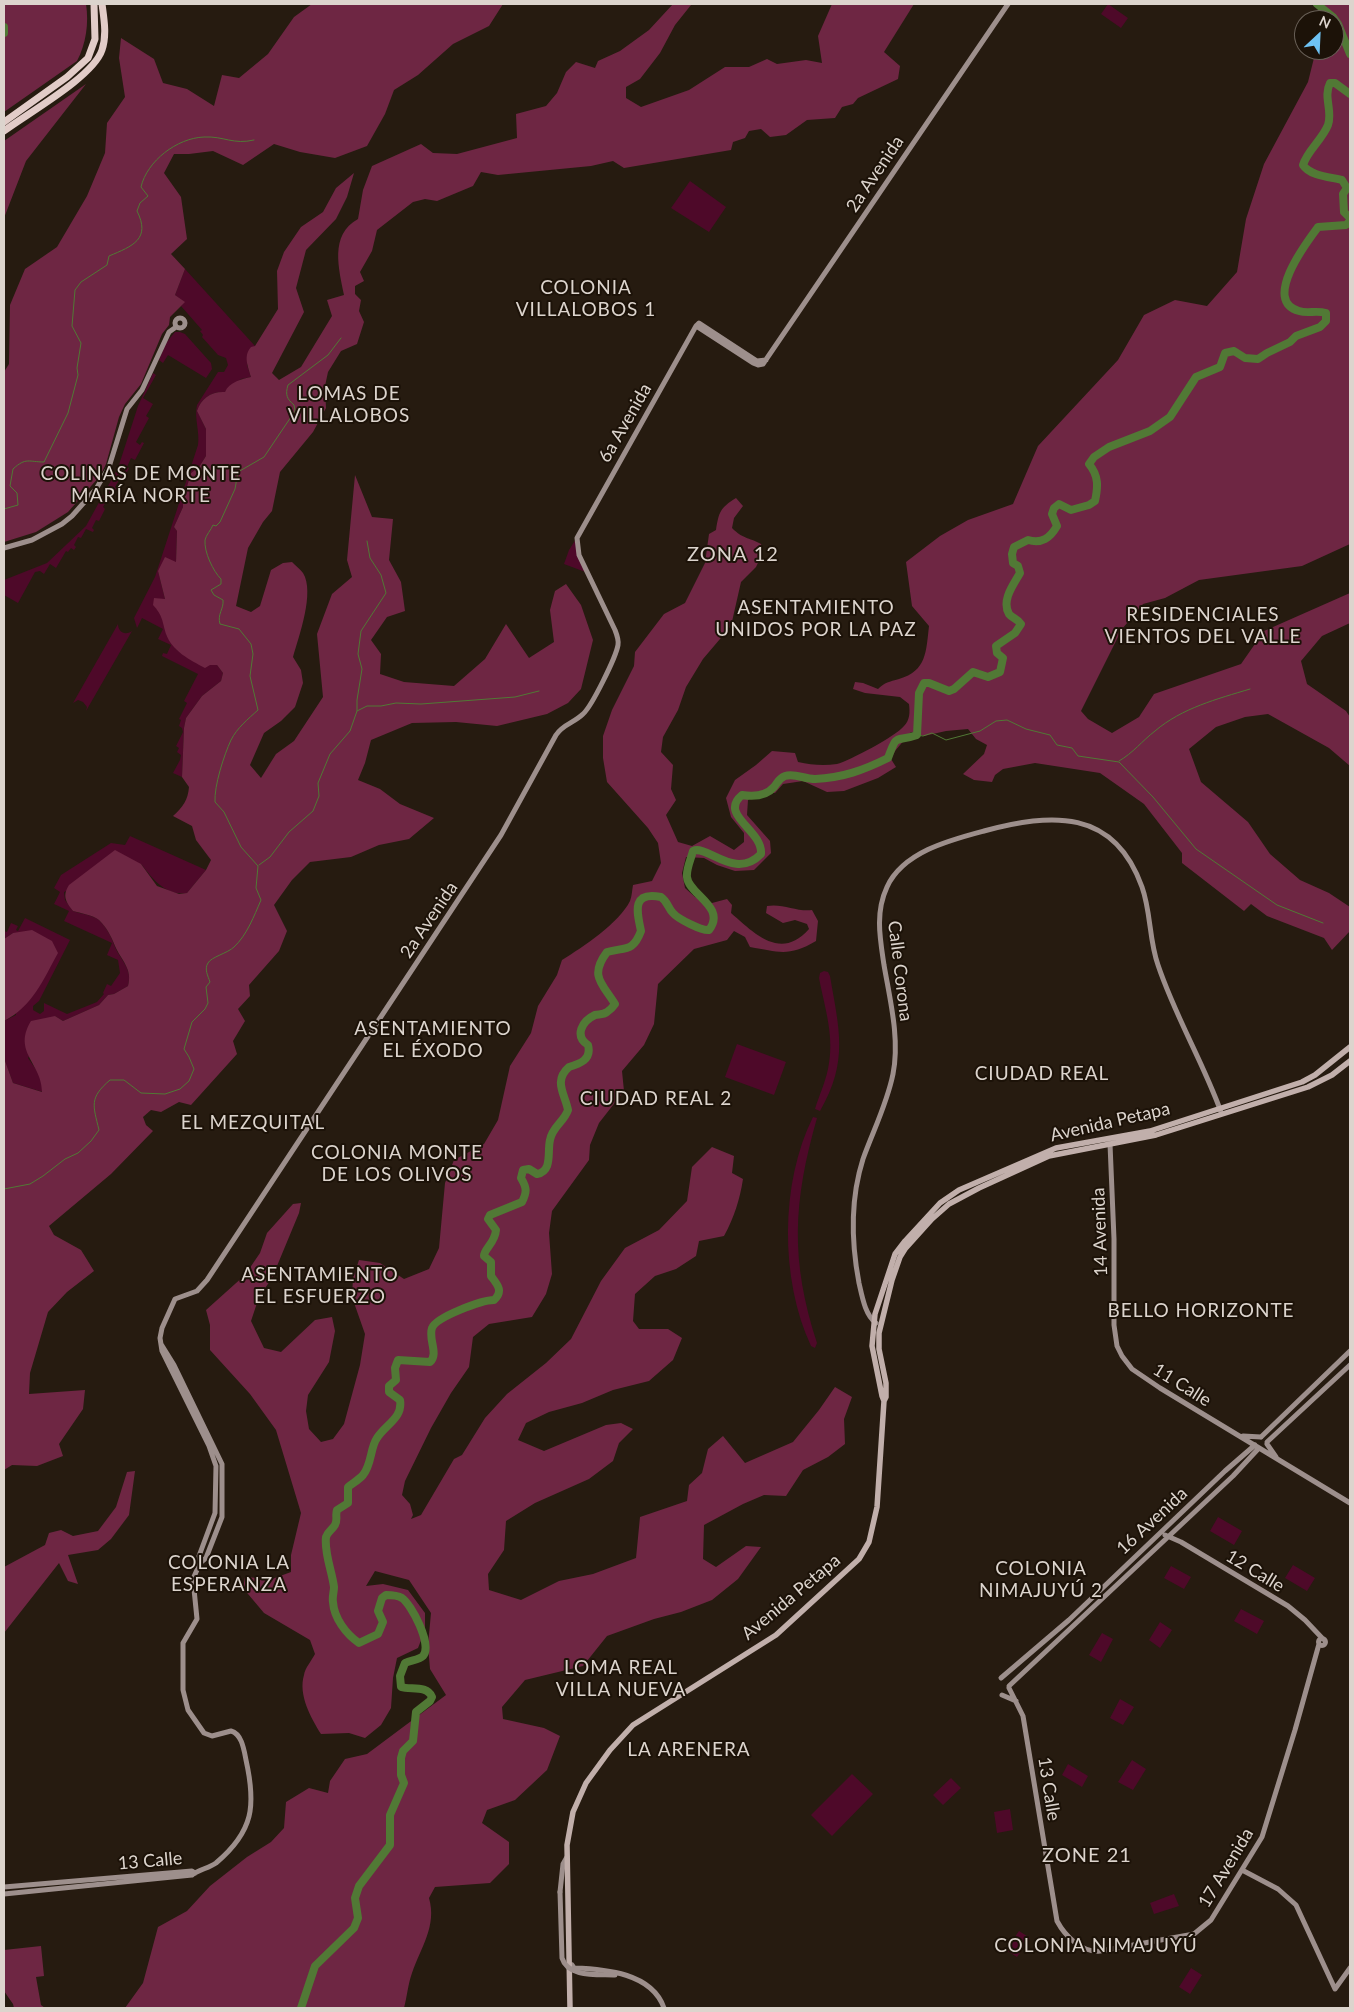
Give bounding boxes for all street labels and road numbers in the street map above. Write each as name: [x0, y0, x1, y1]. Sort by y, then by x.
street label: 2a Avenida: [842, 132, 908, 216]
street label: 6a Avenida: [594, 380, 656, 466]
street label: 2a Avenida: [396, 878, 462, 962]
street label: Calle Corona: [883, 920, 917, 1022]
street label: Avenida Petapa: [1048, 1098, 1172, 1146]
street label: 14 Avenida: [1088, 1187, 1112, 1277]
street label: 11 Calle: [1149, 1359, 1215, 1411]
street label: 16 Avenida: [1112, 1483, 1192, 1559]
street label: 12 Calle: [1222, 1545, 1288, 1597]
street label: Avenida Petapa: [737, 1549, 845, 1645]
street label: 13 Calle: [1033, 1755, 1065, 1823]
street label: 17 Avenida: [1194, 1824, 1258, 1912]
street label: 13 Calle: [117, 1847, 183, 1875]

